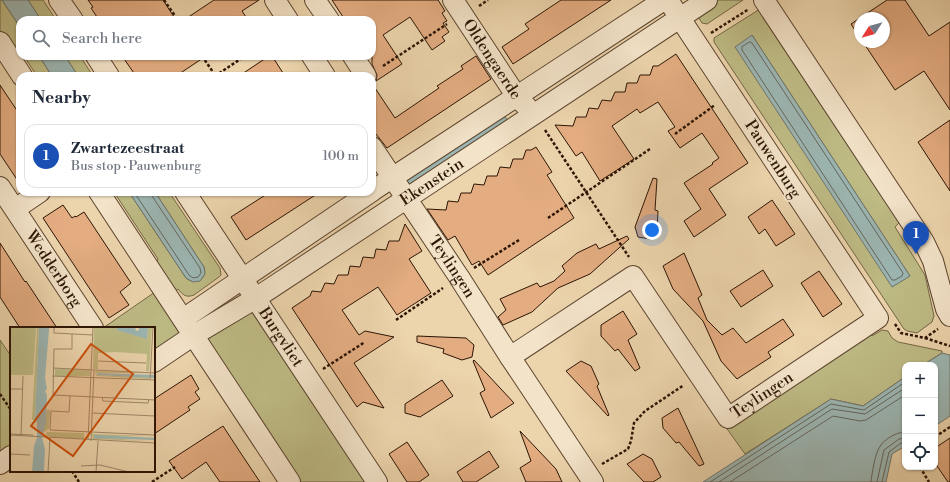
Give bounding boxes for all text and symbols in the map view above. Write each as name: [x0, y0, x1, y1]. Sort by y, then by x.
north arrow: [854, 12, 890, 48]
street label: Oldengaerde: [458, 15, 526, 103]
search box: [16, 16, 376, 60]
icon: search: [30, 27, 52, 49]
text: Search here: [62, 29, 142, 48]
text: Nearby: [32, 87, 91, 109]
street label: Pauwenburg: [740, 116, 806, 202]
text: Zwartezeestraat: [71, 139, 184, 158]
text: 1: [43, 148, 49, 164]
text: 100 m: [323, 148, 359, 164]
street label: Ekenstein: [396, 153, 468, 210]
text: Bus stop · Pauwenburg: [71, 158, 201, 174]
your location: [642, 220, 662, 240]
pin: 1: [903, 221, 929, 254]
street label: Wedderborg: [21, 226, 87, 312]
street label: Teylingen: [424, 232, 480, 302]
street label: Burgvliet: [254, 303, 308, 371]
inset map: [10, 327, 155, 472]
map controls: [902, 362, 938, 470]
button: +: [902, 362, 938, 398]
street label: Teylingen: [727, 367, 797, 423]
button: −: [902, 398, 938, 434]
button: locate: [902, 434, 938, 470]

